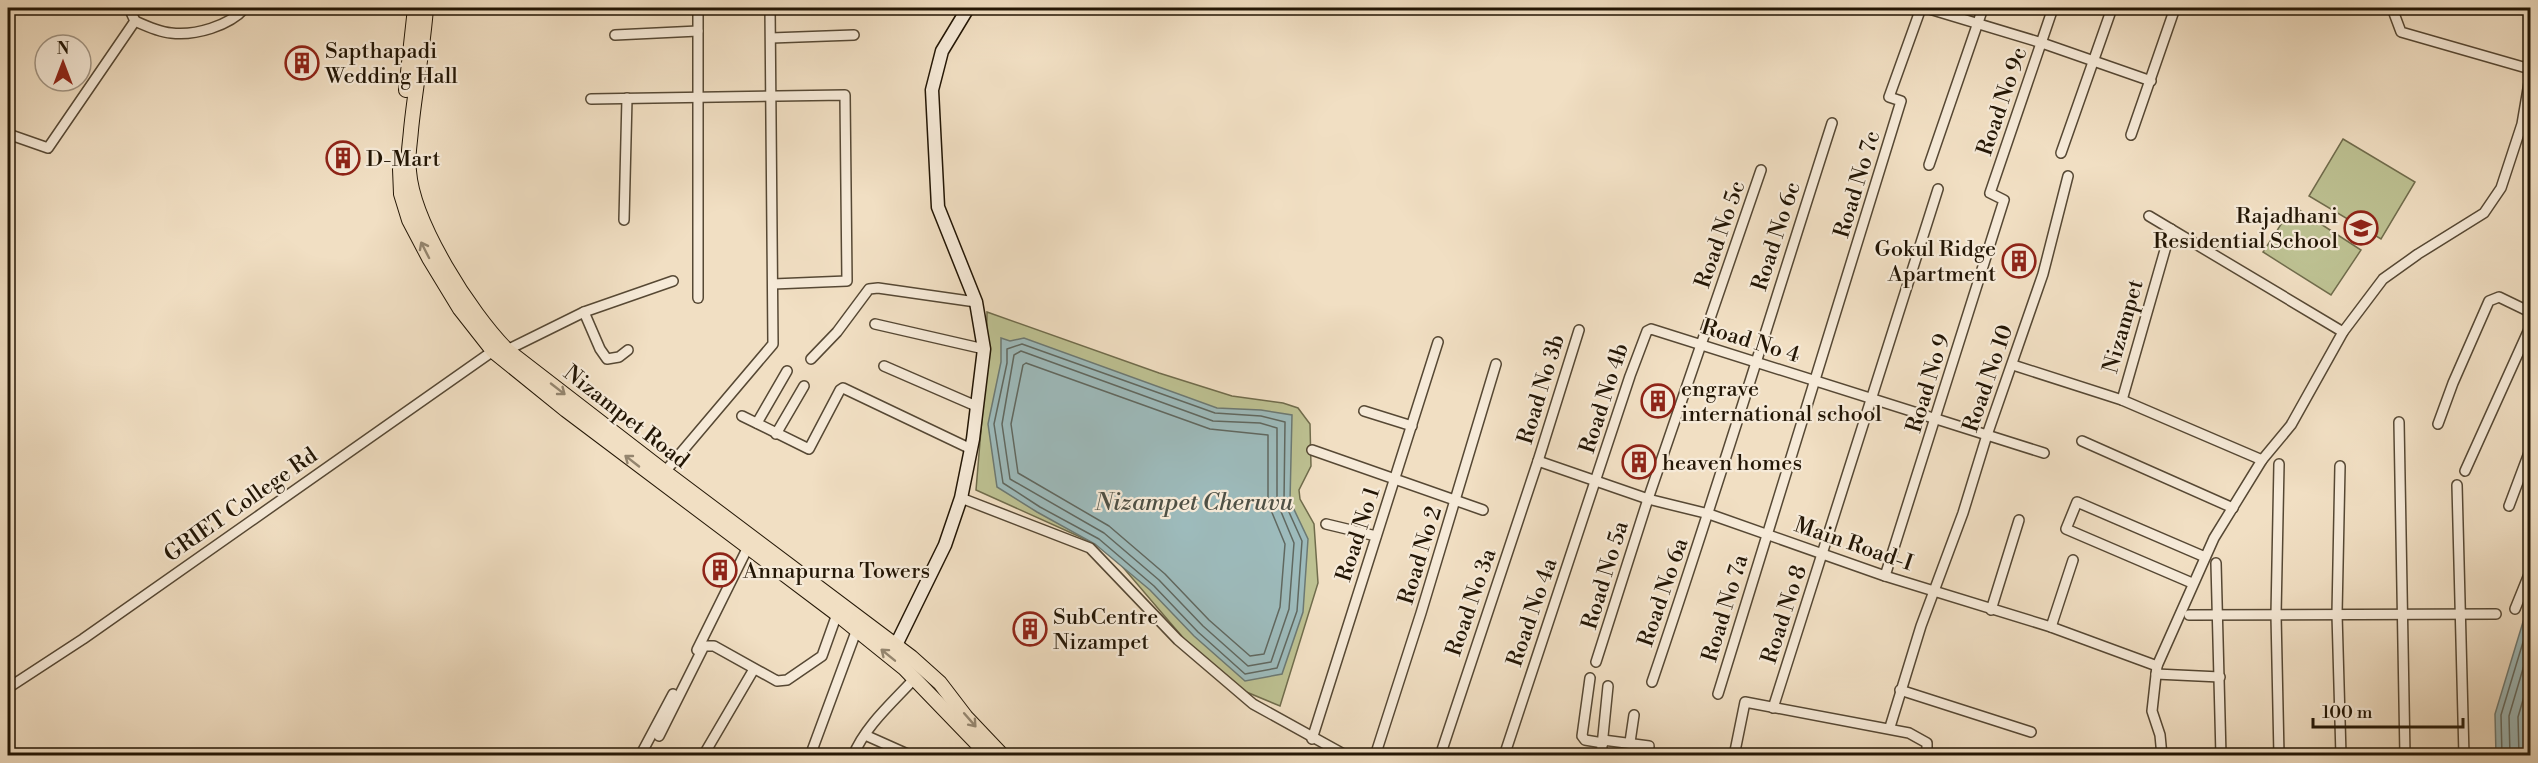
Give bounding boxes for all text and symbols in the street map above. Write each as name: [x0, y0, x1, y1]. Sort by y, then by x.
north arrow: [33, 33, 93, 93]
place label: Sapthapadi Wedding Hall: [324, 38, 458, 90]
text: N: [57, 39, 70, 59]
street label: Road No 9c: [1971, 44, 2034, 159]
building icon: Sapthapadi Wedding Hall: [284, 45, 320, 81]
street label: Road No 7c: [1828, 128, 1887, 241]
building icon: D-Mart: [325, 140, 361, 176]
place label: D-Mart: [366, 146, 440, 173]
street label: Road No 5c: [1689, 177, 1751, 292]
street label: Road No 6c: [1746, 179, 1807, 294]
place label: Rajadhani Residential School: [2153, 203, 2338, 255]
school or university icon: Rajadhani Residential School: [2343, 210, 2379, 246]
place label: Gokul Ridge Apartment: [1874, 236, 1996, 288]
one-way arrow: [419, 242, 431, 259]
building icon: Gokul Ridge Apartment: [2001, 243, 2037, 279]
street label: Nizampet: [2097, 276, 2150, 376]
street label: Road No 4: [1698, 314, 1803, 369]
street label: Road No 10: [1957, 321, 2019, 436]
street label: Road No 3b: [1512, 331, 1571, 448]
street label: Road No 9: [1901, 331, 1956, 436]
street label: Road No 4b: [1574, 340, 1635, 457]
street label: Nizampet Road: [558, 360, 695, 475]
place label: engrave international school: [1681, 376, 1882, 428]
one-way arrow: [550, 383, 566, 396]
building icon: engrave international school: [1640, 383, 1676, 419]
street label: GRIET College Rd: [159, 442, 323, 568]
building icon: heaven homes: [1621, 444, 1657, 480]
place label: heaven homes: [1662, 450, 1802, 477]
one-way arrow: [625, 455, 641, 468]
street label: Road No 1: [1330, 483, 1387, 585]
water label: Nizampet Cheruvu: [1094, 488, 1294, 518]
street label: Road No 2: [1393, 503, 1448, 608]
street label: Main Road-I: [1791, 512, 1917, 578]
street label: Road No 5a: [1576, 517, 1635, 633]
street label: Road No 6a: [1632, 534, 1695, 650]
street label: Road No 3a: [1440, 544, 1503, 660]
street label: Road No 7a: [1696, 551, 1755, 665]
building icon: Annapurna Towers: [702, 552, 738, 588]
street label: Road No 4a: [1501, 554, 1564, 670]
place label: Annapurna Towers: [742, 558, 930, 585]
street label: Road No 8: [1756, 562, 1813, 667]
place label: SubCentre Nizampet: [1053, 604, 1158, 656]
building icon: SubCentre Nizampet: [1012, 611, 1048, 647]
one-way arrow: [880, 649, 896, 662]
scale bar: [2313, 691, 2463, 729]
text: 100 m: [2322, 701, 2373, 724]
one-way arrow: [963, 712, 977, 727]

